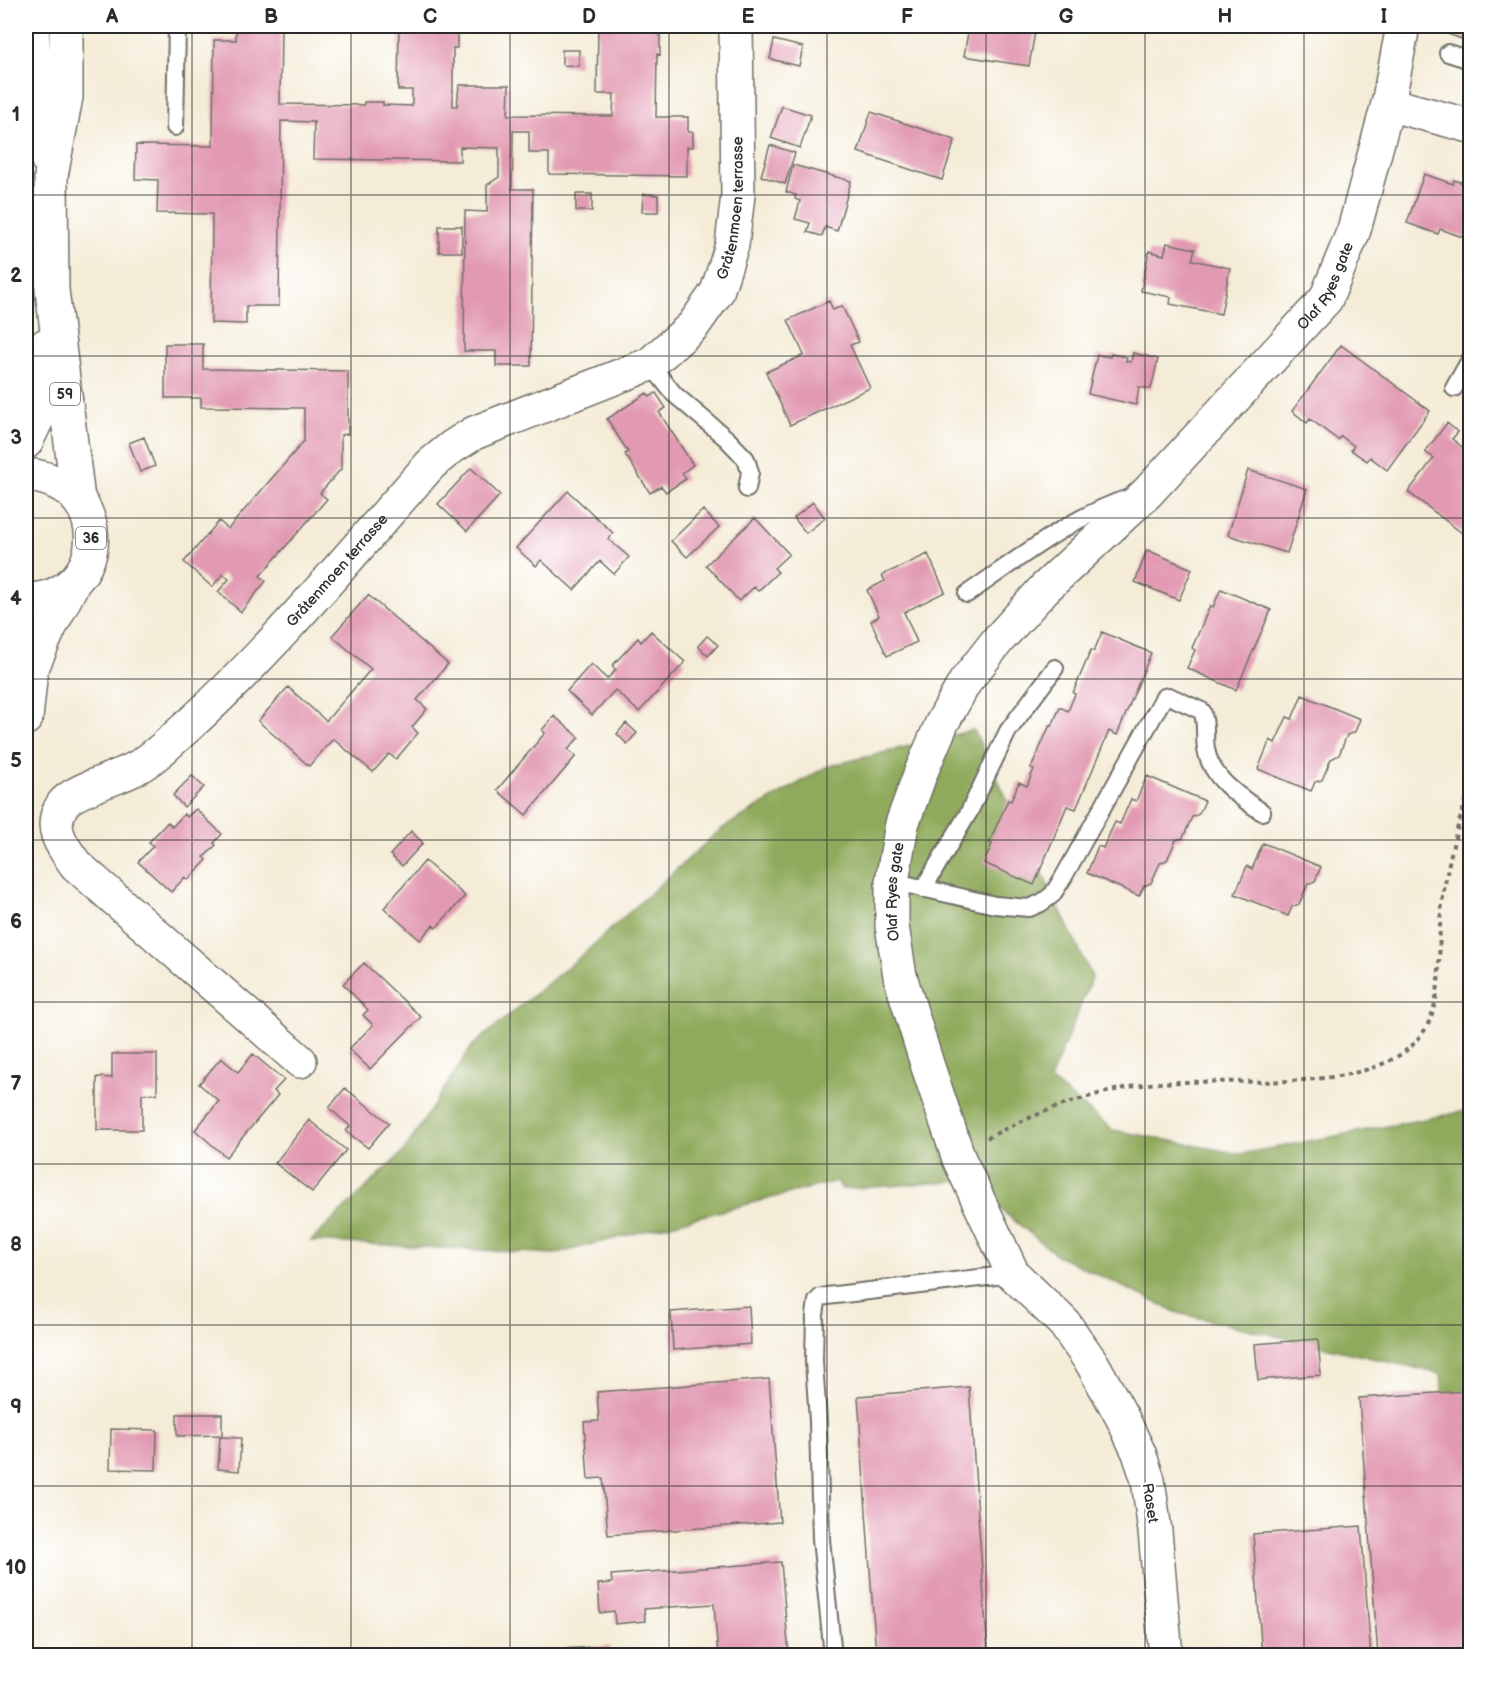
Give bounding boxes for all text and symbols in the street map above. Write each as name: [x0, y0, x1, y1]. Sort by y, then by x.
text: A: [105, 5, 119, 29]
text: B: [264, 5, 278, 29]
text: C: [423, 5, 437, 29]
text: D: [582, 5, 596, 29]
text: E: [742, 5, 755, 29]
text: F: [901, 5, 913, 29]
text: G: [1059, 5, 1074, 29]
text: H: [1218, 5, 1232, 29]
text: I: [1381, 5, 1387, 29]
text: 1: [12, 103, 20, 127]
street label: Gråtenmoen terrasse: [712, 136, 748, 282]
street label: Olaf Ryes gate: [1293, 239, 1358, 334]
text: 2: [10, 264, 22, 288]
road number: 59: [50, 383, 80, 405]
text: 3: [10, 426, 22, 450]
street label: Gråtenmoen terrasse: [282, 510, 392, 631]
road number: 36: [76, 527, 106, 549]
text: 4: [10, 587, 22, 611]
text: 5: [10, 749, 22, 773]
street label: Olaf Ryes gate: [882, 841, 908, 942]
text: 6: [10, 910, 22, 934]
text: 7: [10, 1072, 22, 1096]
text: 8: [10, 1233, 22, 1257]
text: 9: [10, 1395, 22, 1419]
street label: Raset: [1137, 1482, 1163, 1525]
text: 10: [6, 1556, 26, 1580]

